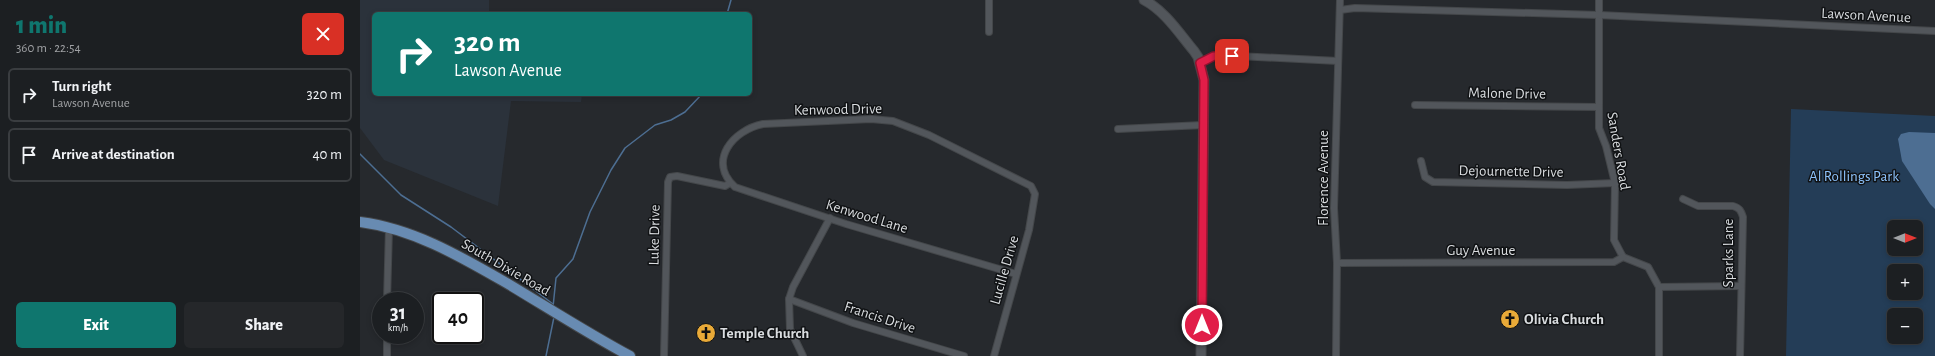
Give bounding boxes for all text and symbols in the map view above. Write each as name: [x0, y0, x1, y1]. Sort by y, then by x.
street label: Lawson Avenue: [1821, 6, 1911, 25]
button: close: [302, 13, 344, 55]
text: 1 min: [16, 14, 67, 38]
icon: right: [388, 28, 440, 80]
text: 320 m: [454, 29, 521, 57]
pin: [1215, 39, 1249, 73]
text: 360 m · 22:54: [16, 42, 81, 55]
icon: arrive: [1221, 45, 1243, 67]
text: Lawson Avenue: [454, 62, 562, 80]
text: Turn right: [52, 79, 111, 94]
icon: right: [18, 84, 40, 106]
street label: Malone Drive: [1468, 85, 1546, 102]
text: 320 m: [307, 87, 342, 102]
text: Lawson Avenue: [52, 97, 130, 110]
street label: Kenwood Drive: [794, 101, 882, 118]
street label: Sanders Road: [1604, 111, 1633, 191]
street label: Florence Avenue: [1316, 130, 1331, 226]
icon: arrive: [18, 144, 40, 166]
text: Arrive at destination: [52, 147, 175, 162]
text: 40 m: [312, 147, 342, 162]
street label: Dejournette Drive: [1458, 163, 1564, 180]
park label: Al Rollings Park: [1809, 169, 1899, 184]
street label: Kenwood Lane: [824, 197, 910, 236]
street label: Luke Drive: [646, 204, 663, 266]
street label: Sparks Lane: [1721, 218, 1736, 287]
north arrow: [1887, 220, 1923, 256]
map controls: [1887, 220, 1923, 344]
street label: Lucille Drive: [987, 234, 1022, 306]
street label: South Dixie Road: [459, 236, 553, 299]
street label: Guy Avenue: [1447, 243, 1515, 258]
button: +: [1887, 264, 1923, 300]
speed limit sign: 40: [432, 292, 484, 344]
street label: Francis Drive: [842, 299, 917, 336]
button: Exit: [16, 302, 176, 348]
button: Share: [184, 302, 344, 348]
text: 31: [390, 303, 406, 323]
position arrow: [1181, 304, 1223, 346]
church icon: Olivia Church: [1499, 308, 1521, 330]
button: −: [1887, 308, 1923, 344]
place label: Olivia Church: [1524, 312, 1604, 327]
church icon: Temple Church: [695, 322, 717, 344]
text: km/h: [388, 323, 408, 333]
place label: Temple Church: [720, 326, 809, 341]

